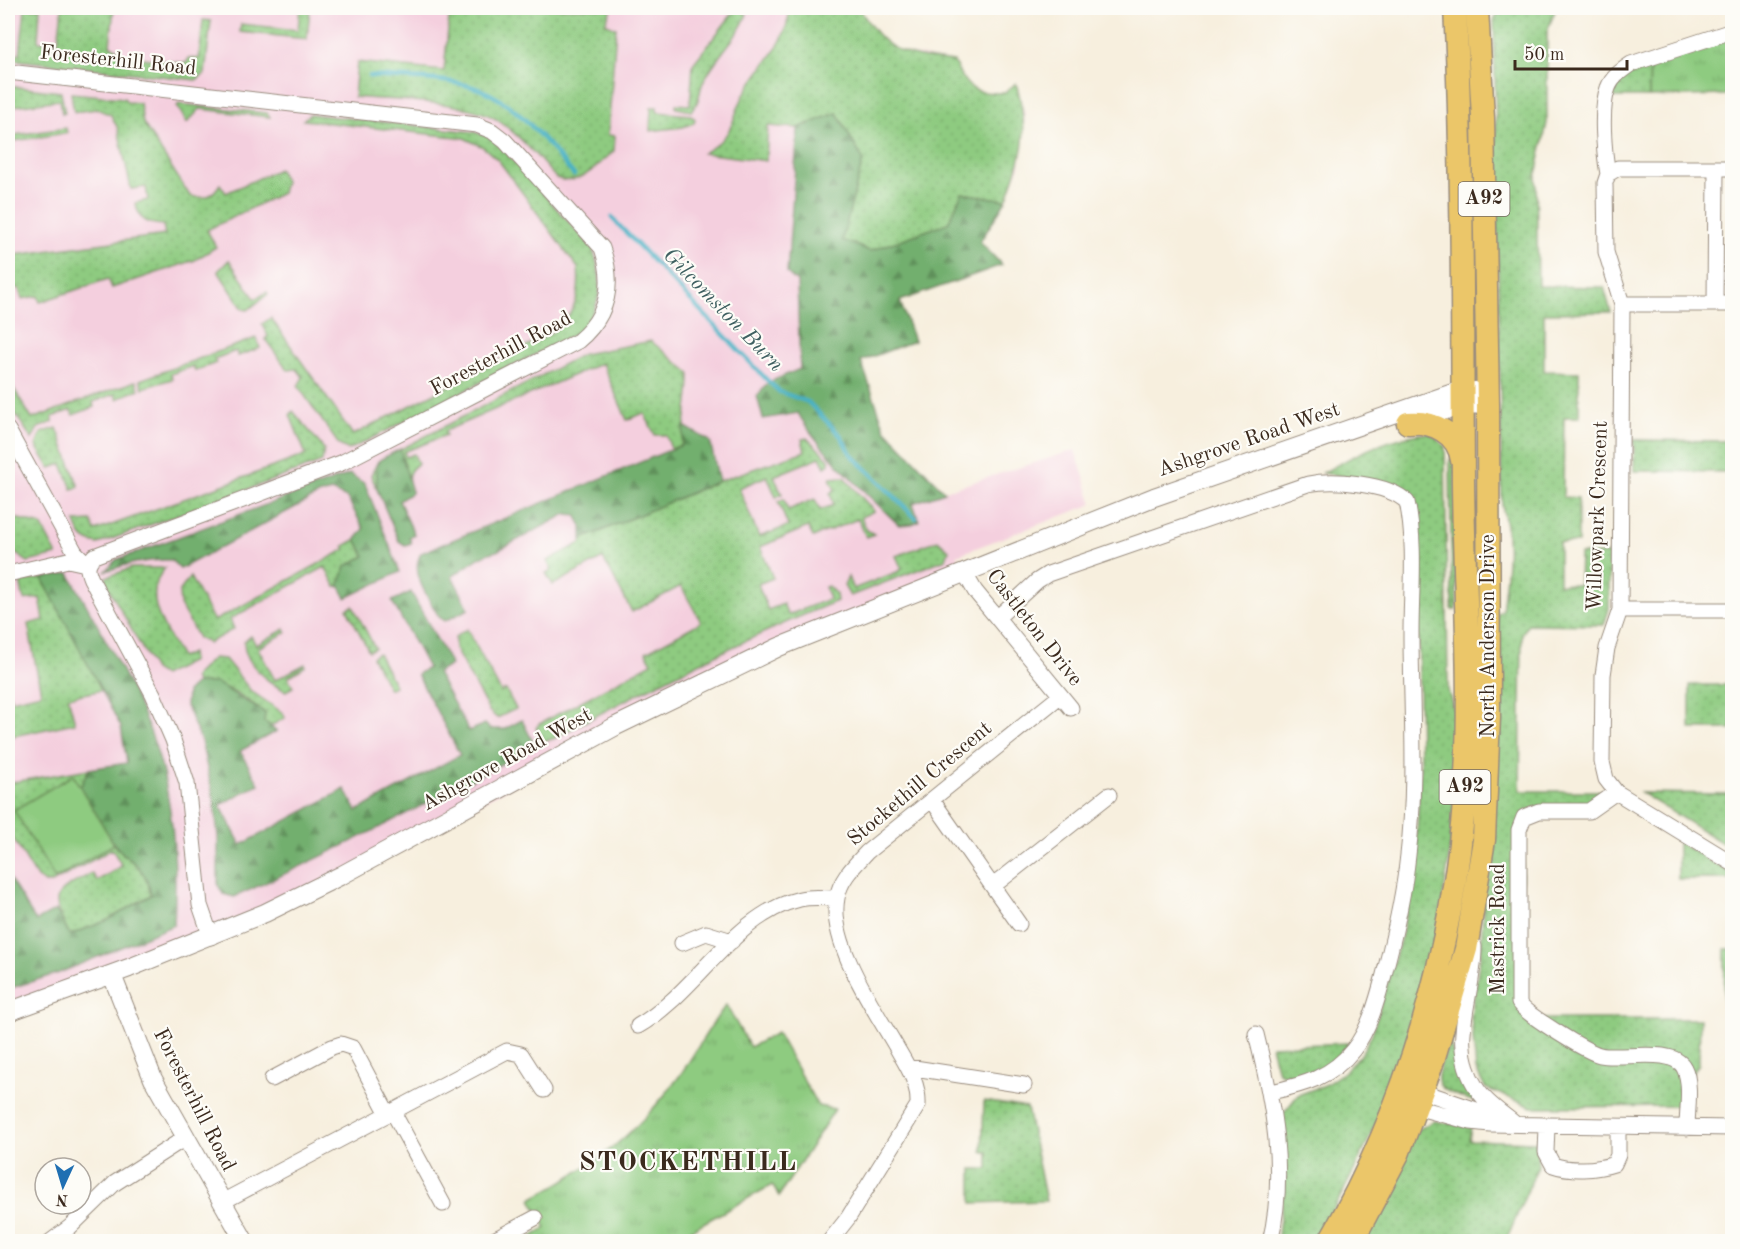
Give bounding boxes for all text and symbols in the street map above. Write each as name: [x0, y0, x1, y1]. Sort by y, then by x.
scale bar: [1515, 33, 1628, 71]
street label: Foresterhill Road: [39, 42, 197, 80]
text: 50 m: [1524, 46, 1564, 64]
road number: A92: [1458, 182, 1510, 216]
water label: Gilcomston Burn: [659, 244, 788, 376]
street label: Foresterhill Road: [427, 308, 575, 400]
street label: Ashgrove Road West: [1155, 399, 1343, 481]
street label: Willowpark Crescent: [1584, 420, 1612, 612]
street label: North Anderson Drive: [1478, 534, 1499, 738]
street label: Castleton Drive: [982, 566, 1086, 690]
street label: Ashgrove Road West: [418, 705, 596, 815]
street label: Stockethill Crescent: [844, 718, 996, 850]
road number: A92: [1440, 770, 1490, 804]
street label: Mastrick Road: [1488, 863, 1509, 995]
street label: Foresterhill Road: [149, 1025, 239, 1175]
district label: STOCKETHILL: [579, 1149, 797, 1176]
north arrow: [33, 1156, 93, 1216]
text: N: [55, 1191, 69, 1207]

